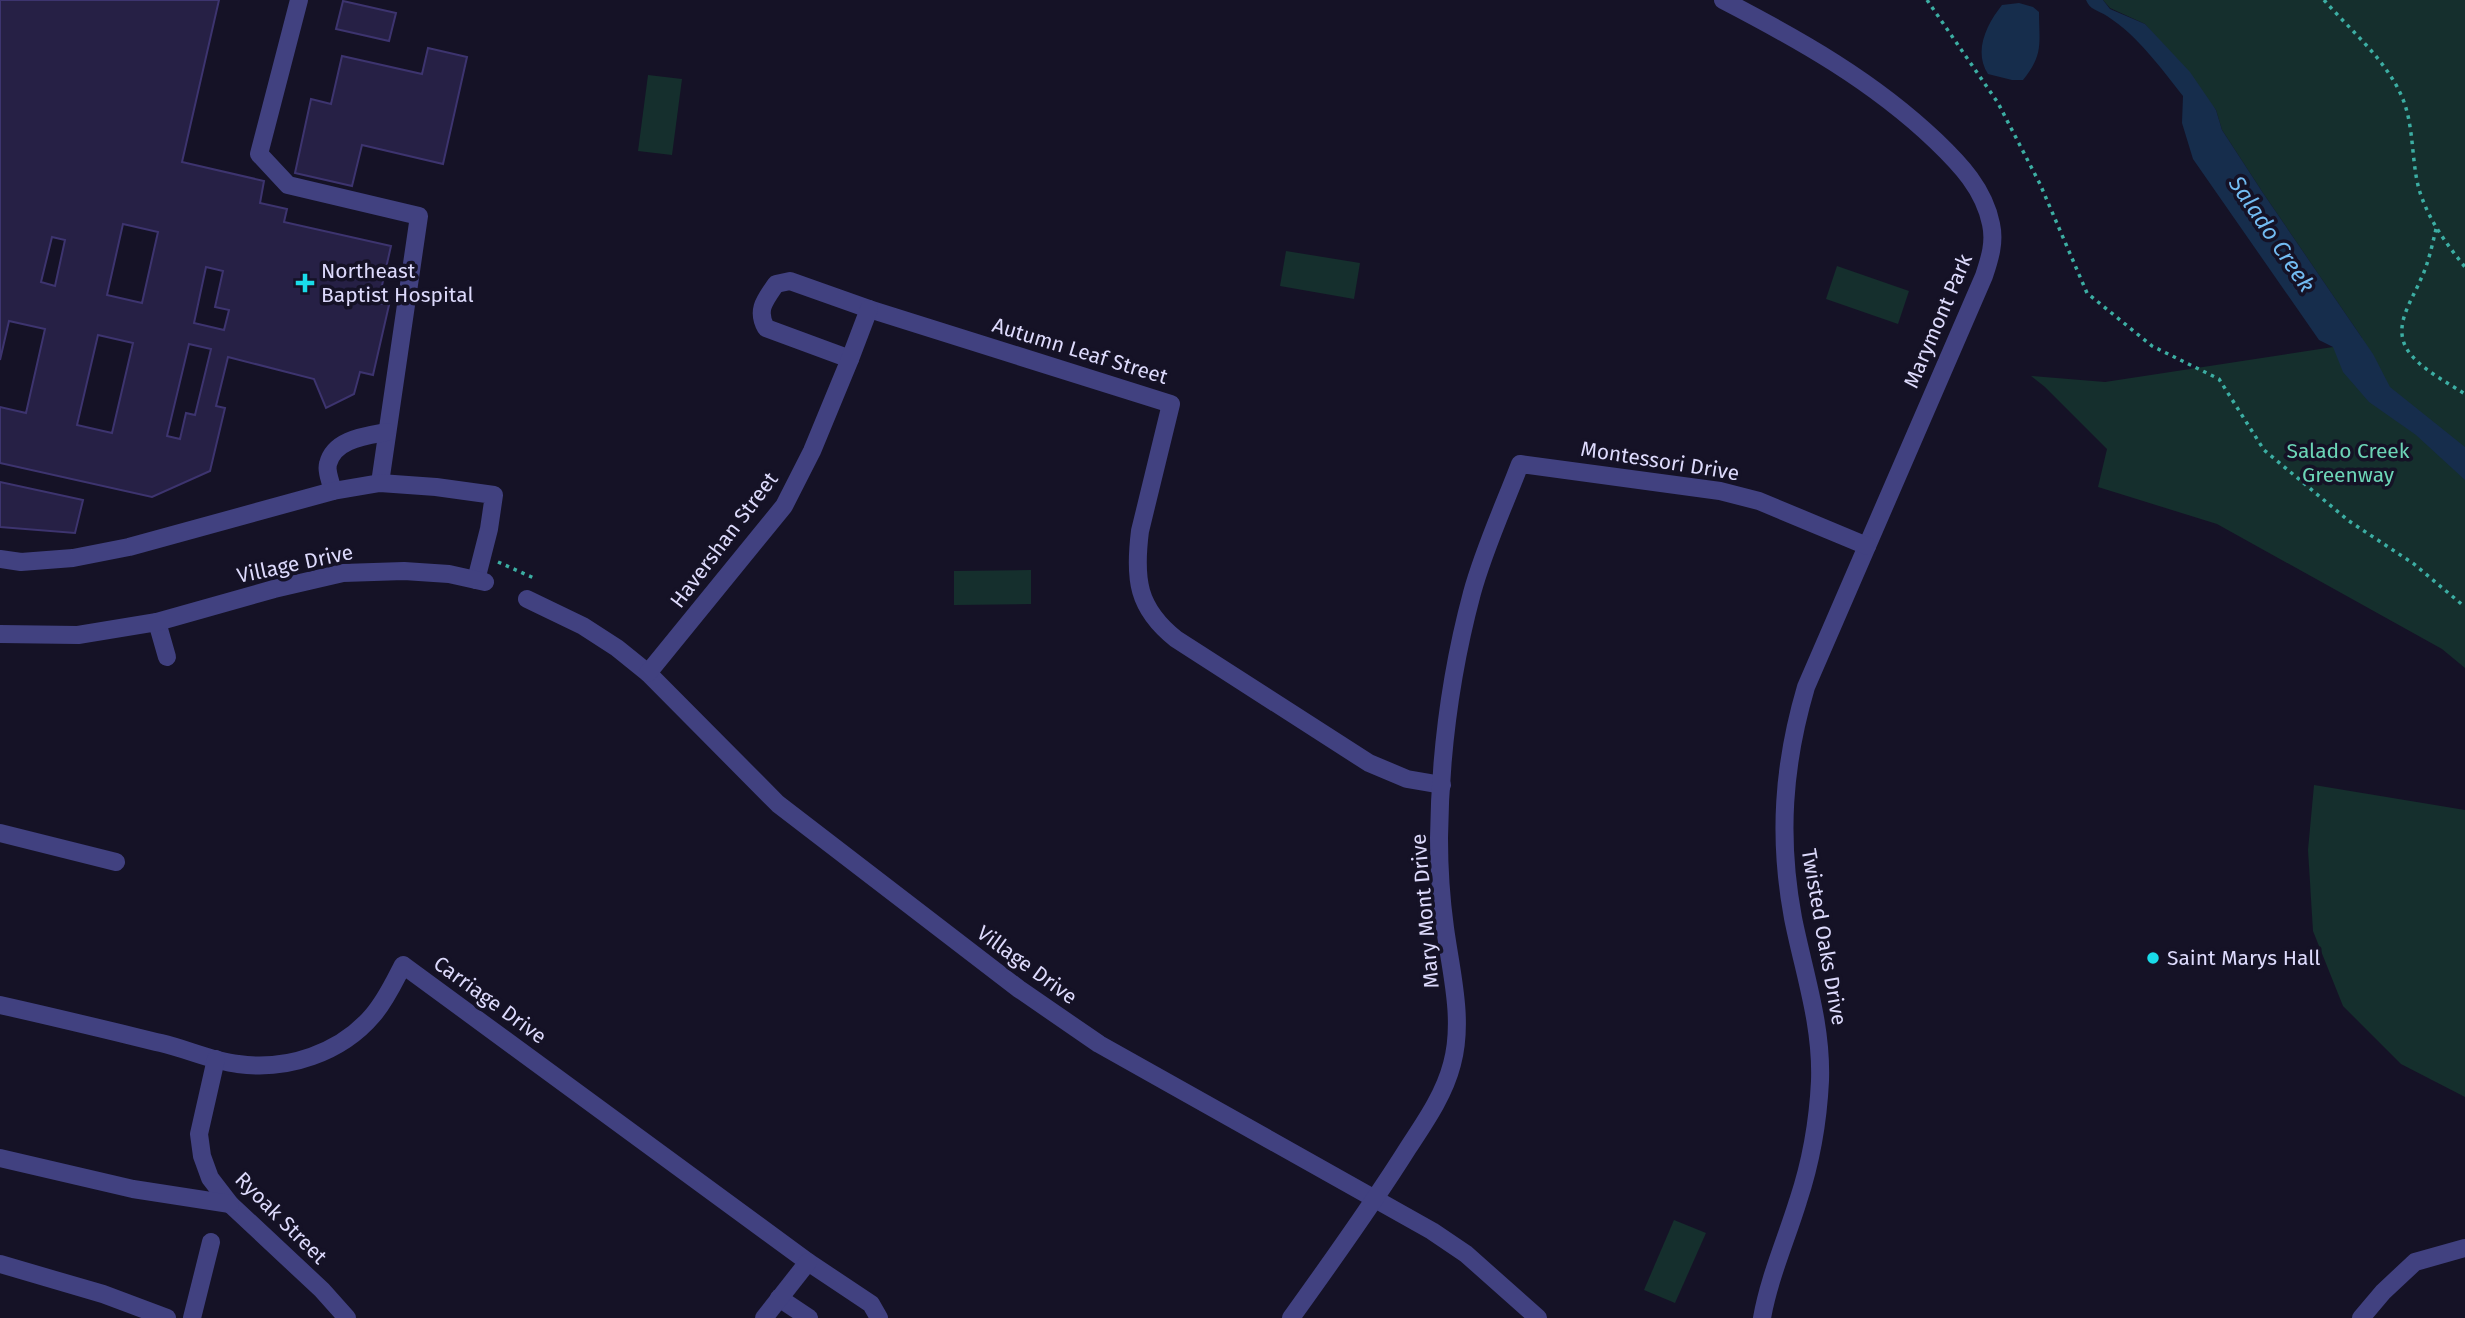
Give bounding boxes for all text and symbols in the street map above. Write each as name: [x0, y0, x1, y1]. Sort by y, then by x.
water label: Salado Creek: [2222, 170, 2321, 298]
street label: Marymont Park: [1898, 250, 1978, 392]
place label: Northeast Baptist Hospital: [321, 258, 474, 308]
marker: Northeast Baptist Hospital: [295, 273, 315, 293]
street label: Autumn Leaf Street: [989, 312, 1171, 390]
street label: Montessori Drive: [1579, 436, 1741, 486]
park label: Salado Creek Greenway: [2286, 438, 2410, 488]
street label: Havershan Street: [664, 467, 784, 613]
street label: Village Drive: [235, 539, 355, 589]
street label: Mary Mont Drive: [1405, 833, 1445, 989]
street label: Twisted Oaks Drive: [1796, 847, 1852, 1027]
street label: Village Drive: [972, 920, 1082, 1010]
place label: Saint Marys Hall: [2167, 945, 2320, 971]
street label: Carriage Drive: [428, 950, 552, 1050]
marker: Saint Marys Hall: [2145, 950, 2161, 966]
street label: Ryoak Street: [229, 1166, 333, 1270]

